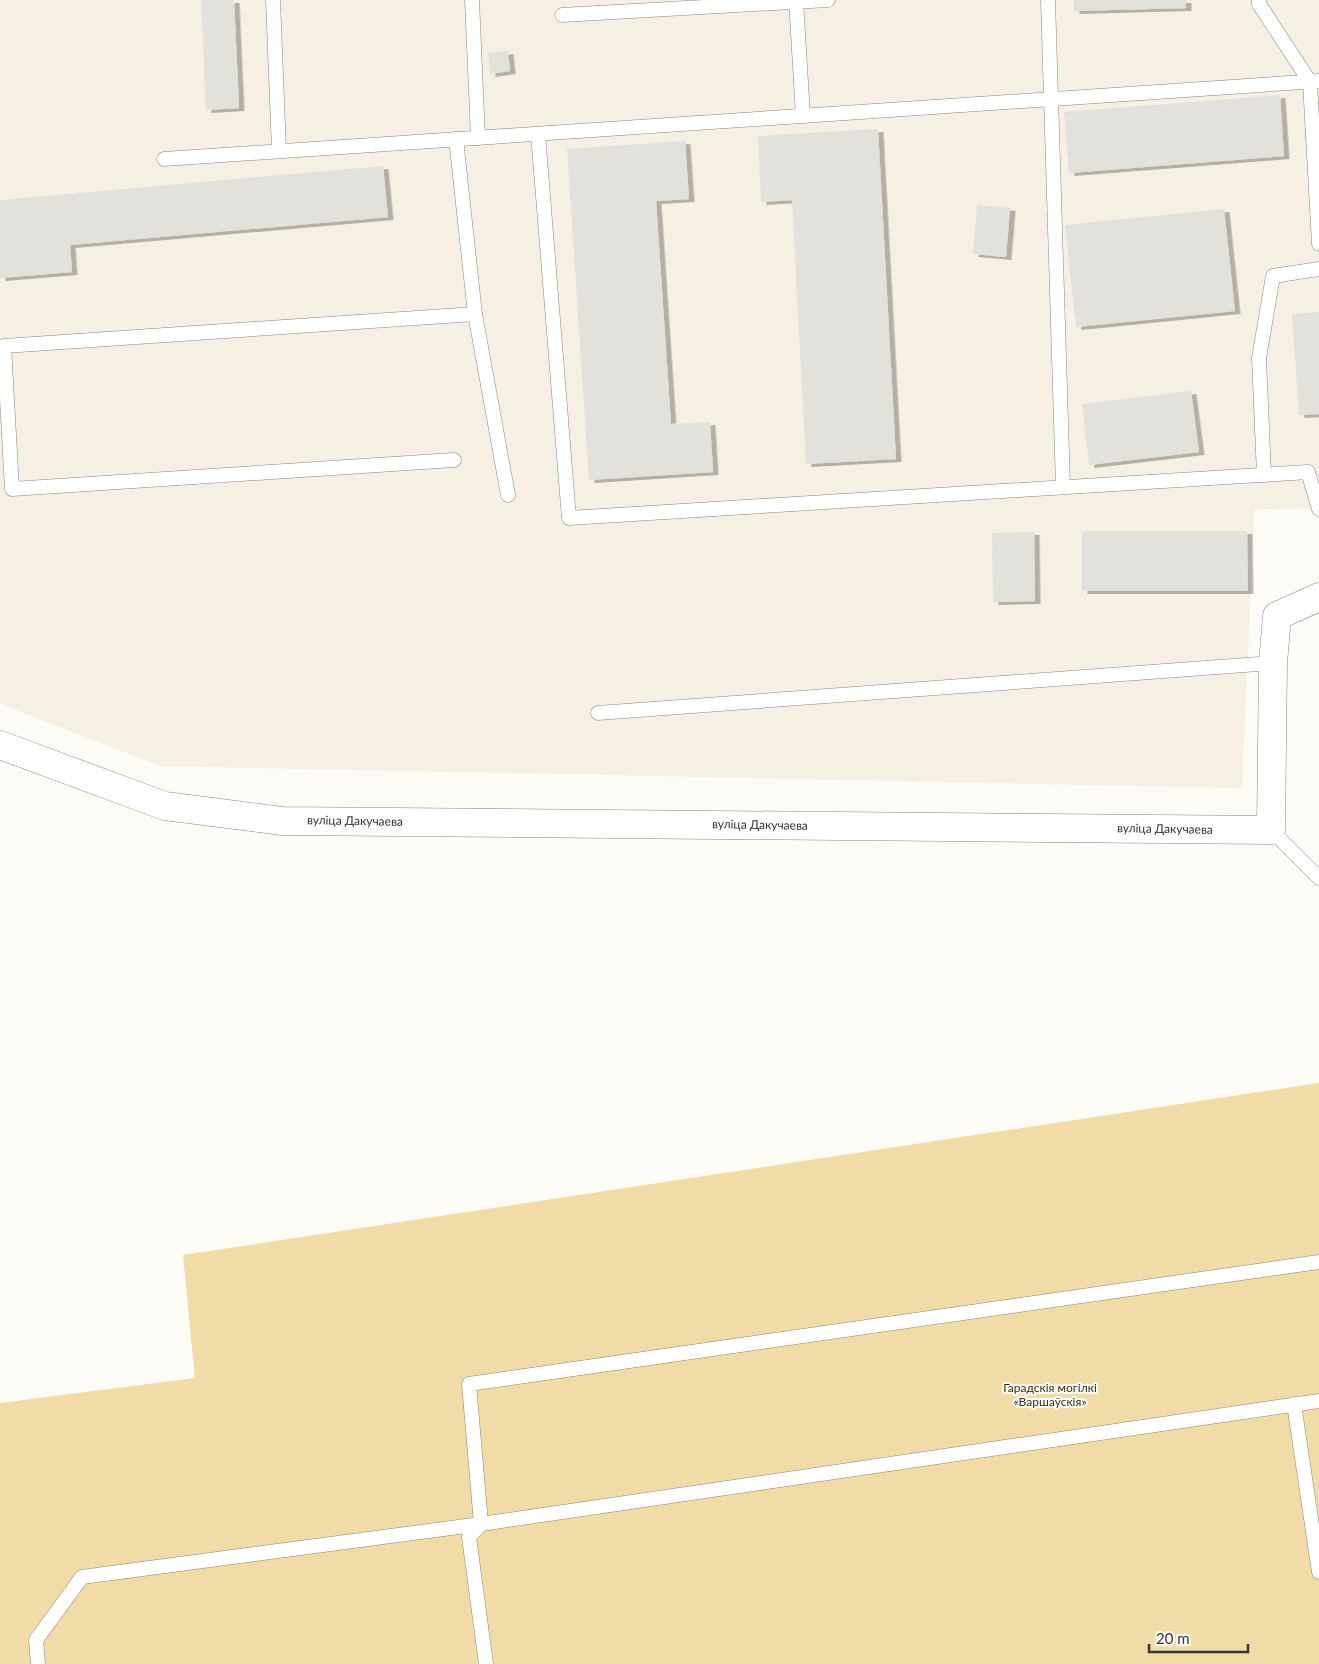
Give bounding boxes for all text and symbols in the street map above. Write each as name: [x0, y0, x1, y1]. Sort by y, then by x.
street label: вуліца Дакучаева: [307, 812, 403, 829]
street label: вуліца Дакучаева: [712, 816, 808, 833]
street label: вуліца Дакучаева: [1117, 820, 1213, 837]
park label: Гарадскія могілкі «Варшаўскія»: [1003, 1380, 1097, 1409]
scale bar: [1149, 1622, 1248, 1654]
text: 20 m: [1156, 1629, 1190, 1647]

